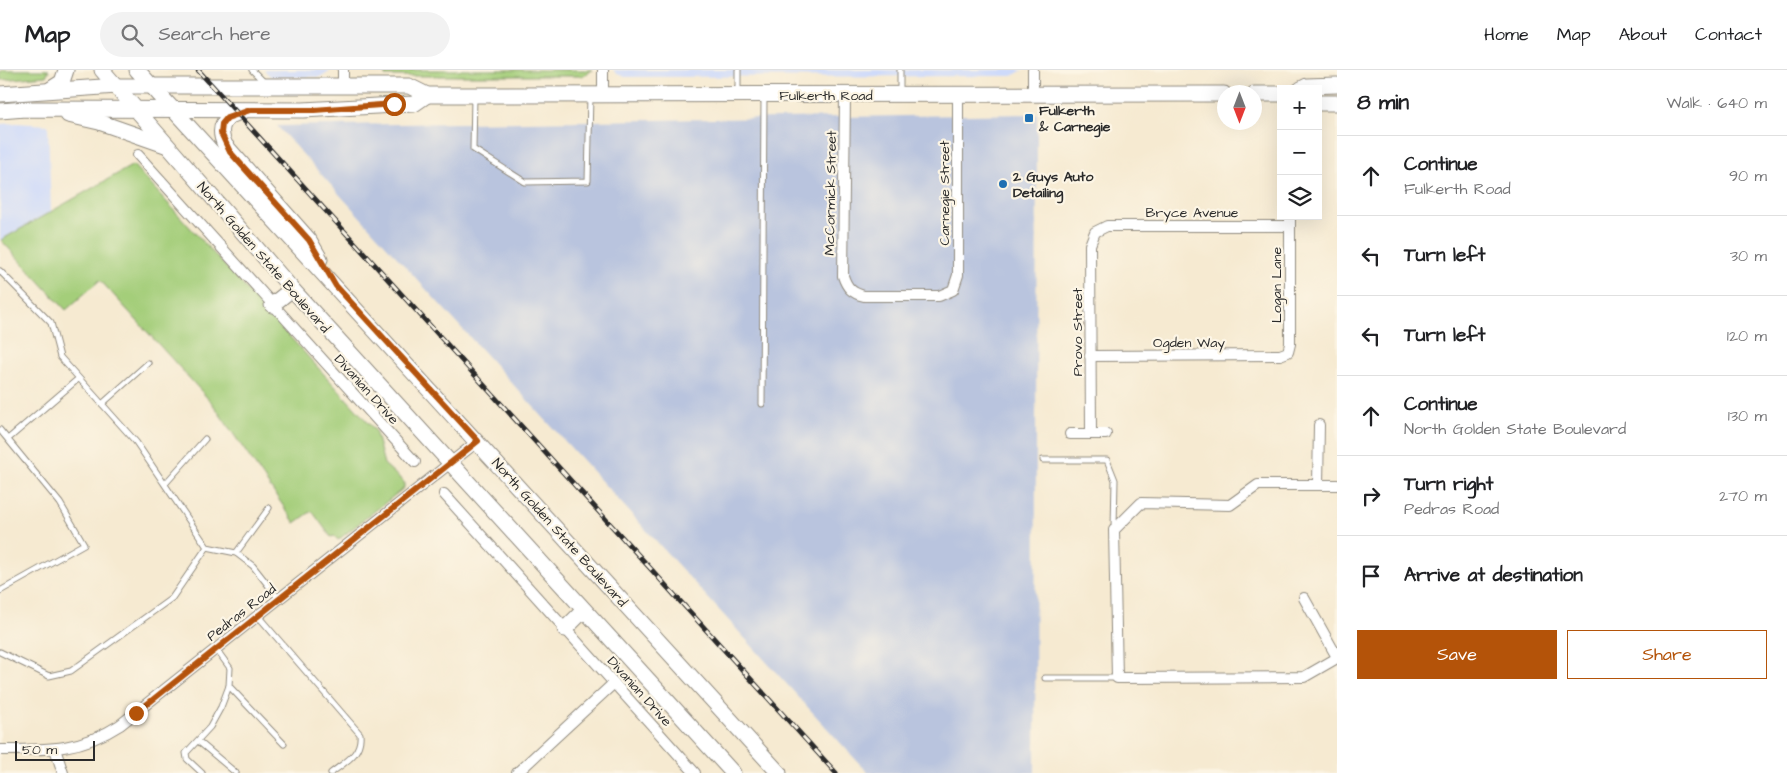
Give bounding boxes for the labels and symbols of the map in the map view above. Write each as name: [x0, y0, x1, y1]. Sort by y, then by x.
north arrow: [1217, 85, 1262, 130]
street label: Fulkerth Road: [779, 86, 873, 106]
route start: [383, 93, 406, 116]
place label: Fulkerth & Carnegie: [1038, 101, 1111, 138]
marker: Fulkerth & Carnegie: [1023, 112, 1035, 124]
street label: McCormick Street: [820, 130, 842, 256]
street label: Carnegie Street: [935, 140, 955, 246]
place label: 2 Guys Auto Detailing: [1012, 167, 1093, 204]
street label: North Golden State Boulevard: [192, 178, 335, 338]
marker: 2 Guys Auto Detailing: [997, 178, 1009, 190]
street label: Bryce Avenue: [1146, 203, 1239, 223]
street label: Logan Lane: [1267, 247, 1287, 323]
street label: Provo Street: [1068, 287, 1088, 376]
street label: Ogden Way: [1153, 333, 1225, 353]
street label: Divanian Drive: [329, 350, 403, 429]
street label: North Golden State Boulevard: [487, 454, 632, 612]
street label: Pedras Road: [203, 579, 281, 646]
street label: Divanian Drive: [602, 652, 676, 731]
route end: [125, 702, 148, 725]
scale bar: [15, 738, 95, 761]

